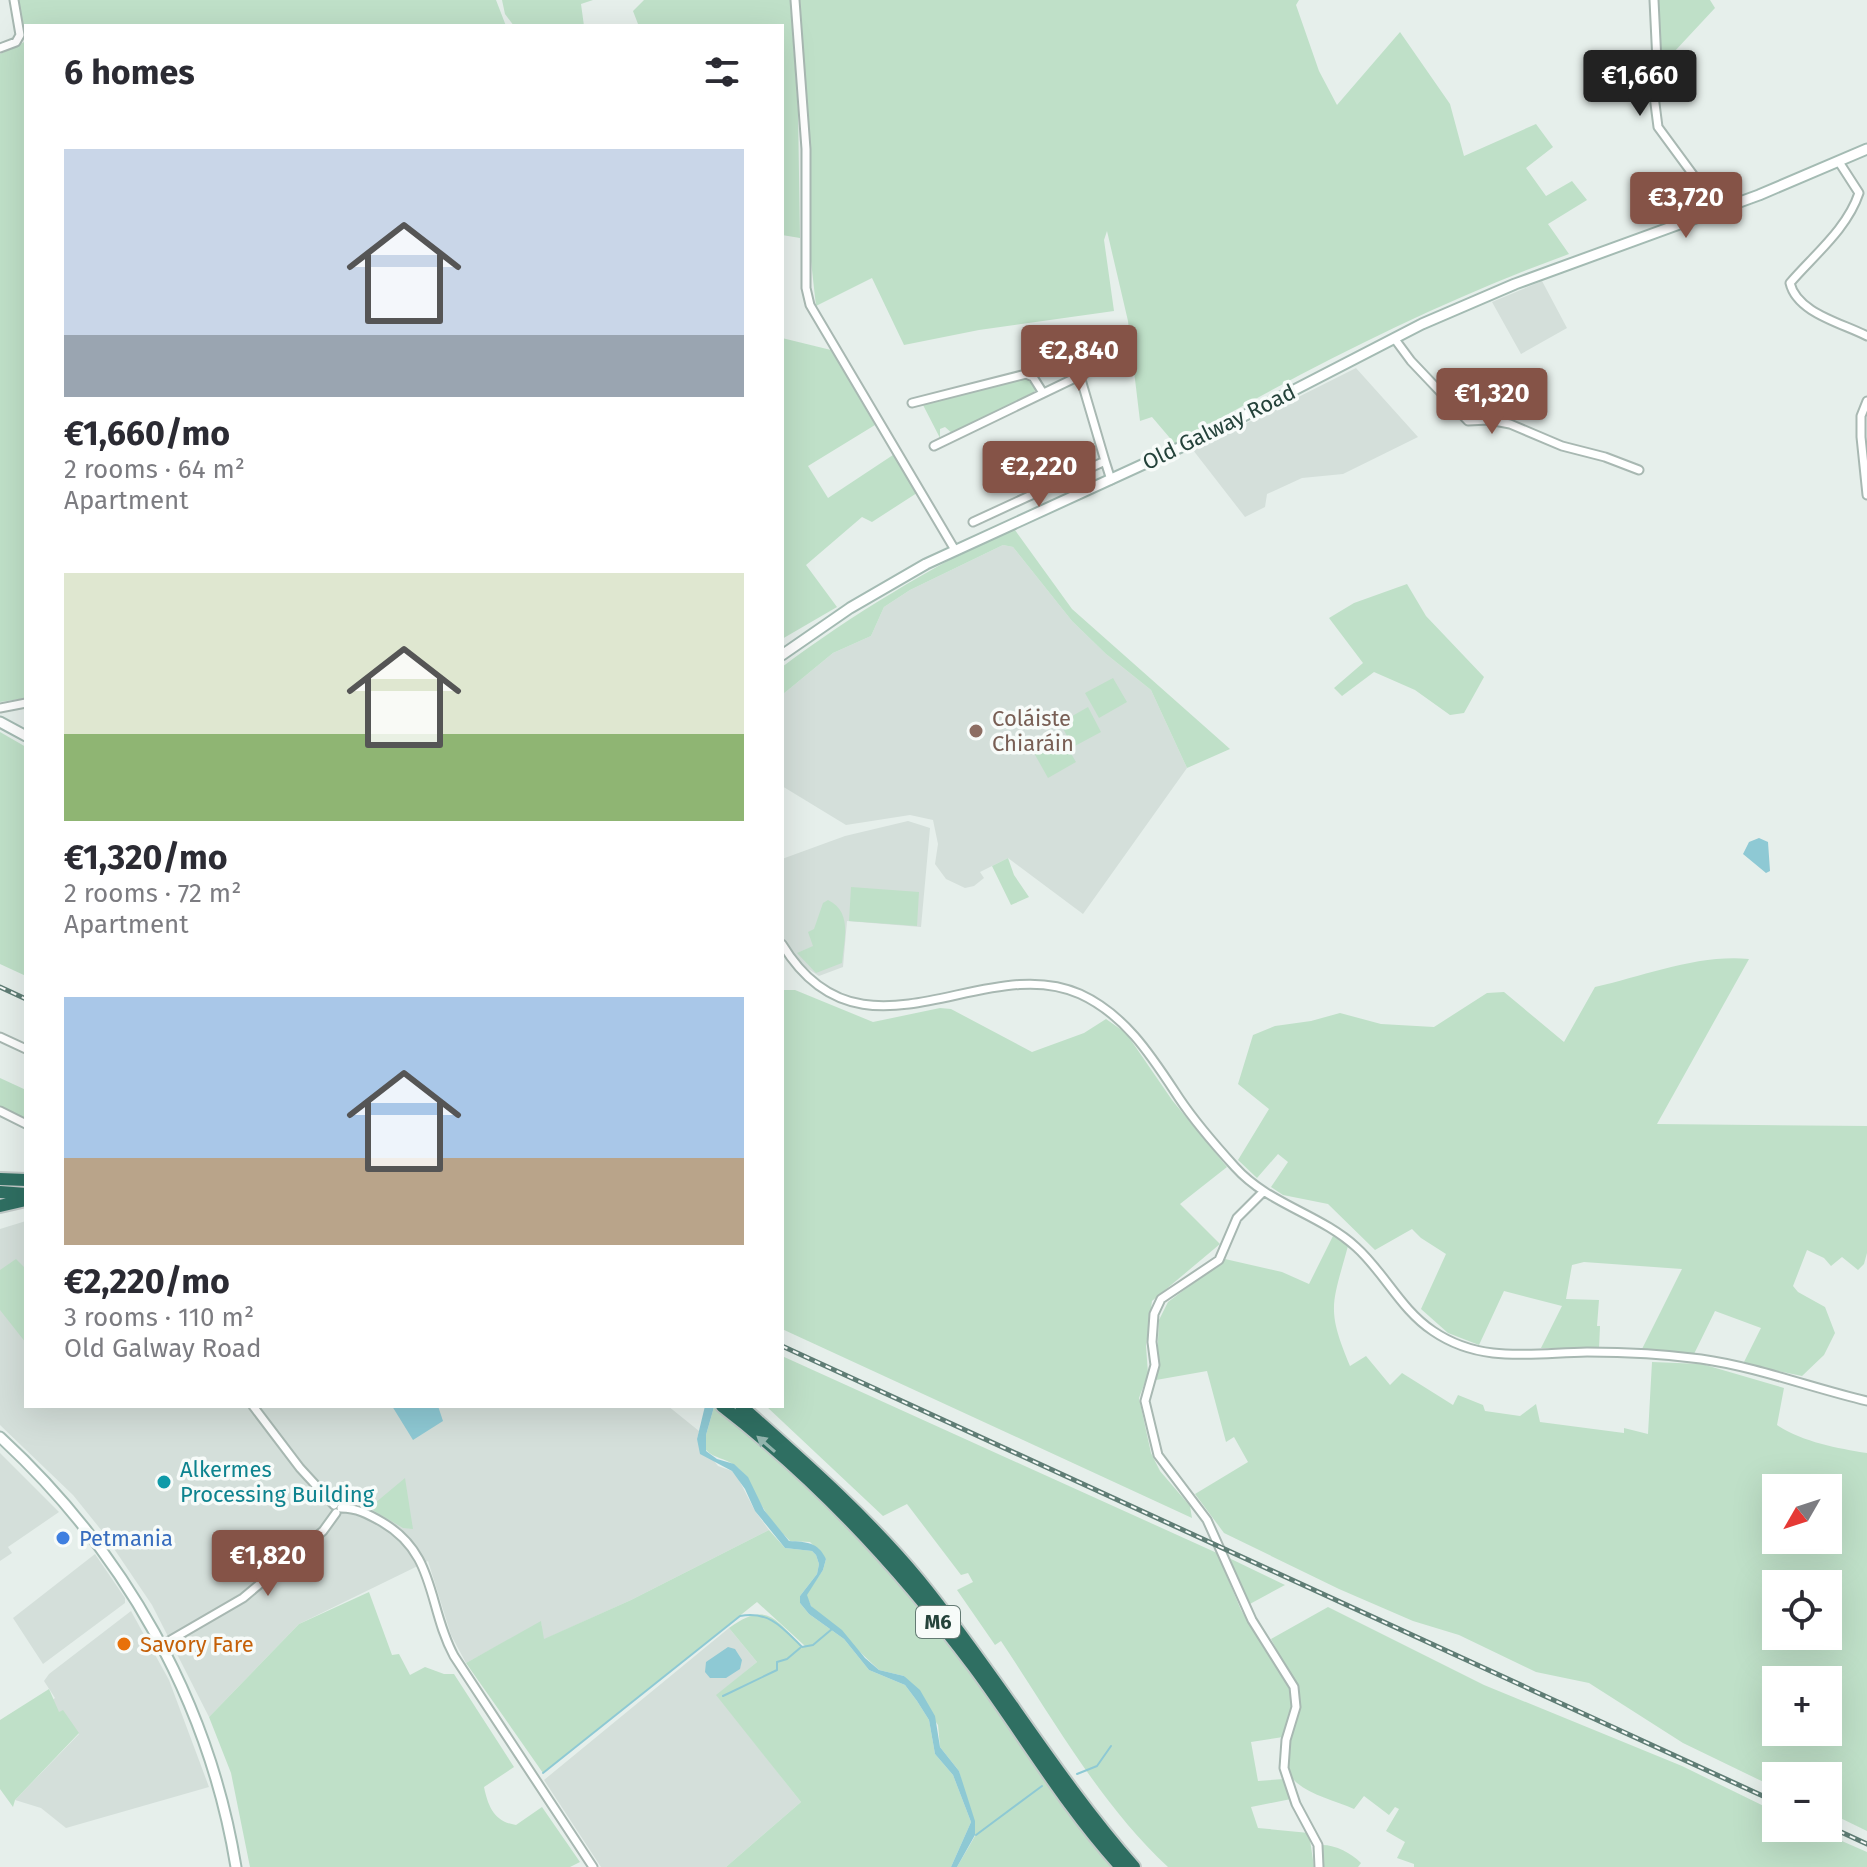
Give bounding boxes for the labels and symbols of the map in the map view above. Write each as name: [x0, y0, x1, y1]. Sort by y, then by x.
pin: €1,660: [1575, 50, 1705, 118]
pin: €3,720: [1621, 172, 1751, 240]
pin: €2,840: [1014, 325, 1144, 393]
pin: €1,320: [1427, 368, 1557, 436]
street label: Old Galway Road: [1138, 378, 1300, 476]
pin: €2,220: [974, 441, 1104, 509]
place label: Coláiste Chiaráin: [992, 705, 1074, 757]
marker: Coláiste Chiaráin: [967, 722, 985, 740]
one-way arrow: [756, 1436, 776, 1453]
place label: Alkermes Processing Building: [180, 1456, 375, 1508]
marker: Alkermes Processing Building: [155, 1473, 173, 1491]
north arrow: [1762, 1474, 1842, 1554]
place label: Petmania: [79, 1525, 173, 1552]
marker: Petmania: [54, 1529, 72, 1547]
pin: €1,820: [203, 1530, 333, 1598]
road number: M6: [916, 1606, 960, 1638]
place label: Savory Fare: [140, 1631, 254, 1658]
marker: Savory Fare: [115, 1635, 133, 1653]

